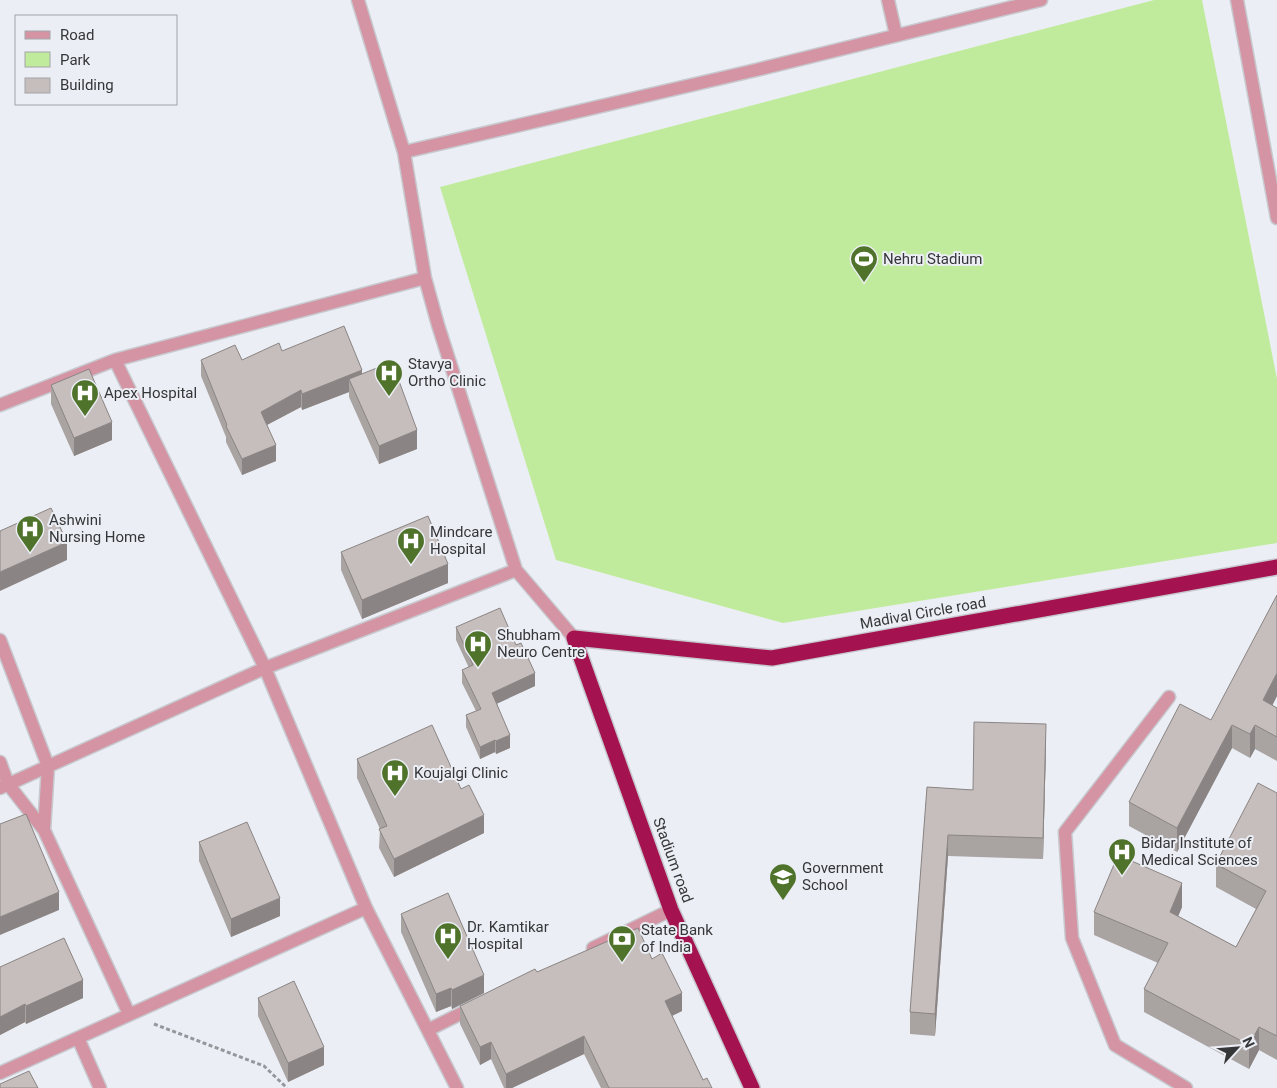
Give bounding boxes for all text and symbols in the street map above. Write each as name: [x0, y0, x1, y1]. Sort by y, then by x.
legend: [15, 15, 178, 105]
text: Road: [60, 26, 94, 44]
text: Park: [60, 51, 91, 69]
text: Building: [60, 76, 114, 94]
sports icon: Nehru Stadium: [849, 244, 879, 283]
place label: Nehru Stadium: [883, 250, 983, 268]
place label: Stavya Ortho Clinic: [408, 355, 486, 390]
hospital icon: Stavya Ortho Clinic: [374, 358, 404, 397]
hospital icon: Apex Hospital: [70, 378, 100, 417]
place label: Apex Hospital: [104, 384, 197, 402]
place label: Ashwini Nursing Home: [49, 511, 145, 546]
hospital icon: Ashwini Nursing Home: [15, 514, 45, 553]
place label: Mindcare Hospital: [430, 523, 492, 558]
hospital icon: Mindcare Hospital: [396, 526, 426, 565]
street label: Madival Circle road: [859, 593, 987, 633]
place label: Shubham Neuro Centre: [497, 626, 585, 661]
hospital icon: Shubham Neuro Centre: [463, 629, 493, 668]
hospital icon: Koujalgi Clinic: [380, 758, 410, 797]
place label: Koujalgi Clinic: [414, 764, 508, 782]
street label: Stadium road: [649, 815, 697, 905]
place label: Bidar Institute of Medical Sciences: [1141, 834, 1258, 869]
hospital icon: Bidar Institute of Medical Sciences: [1107, 837, 1137, 876]
place label: Government School: [802, 859, 884, 894]
school or university icon: Government School: [768, 862, 798, 901]
place label: Dr. Kamtikar Hospital: [467, 918, 549, 953]
hospital icon: Dr. Kamtikar Hospital: [433, 921, 463, 960]
place label: State Bank of India: [641, 921, 713, 956]
bank icon: State Bank of India: [607, 924, 637, 963]
north arrow: [1212, 1023, 1262, 1073]
text: N: [1239, 1034, 1258, 1050]

